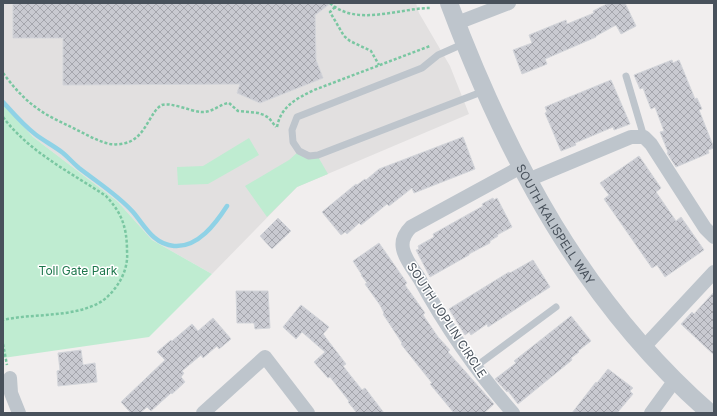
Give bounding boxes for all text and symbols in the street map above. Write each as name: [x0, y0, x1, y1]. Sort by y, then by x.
street label: SOUTH KALISPELL WAY: [513, 161, 598, 287]
street label: SOUTH JOPLIN CIRCLE: [404, 260, 490, 380]
park label: Toll Gate Park: [39, 263, 118, 278]

